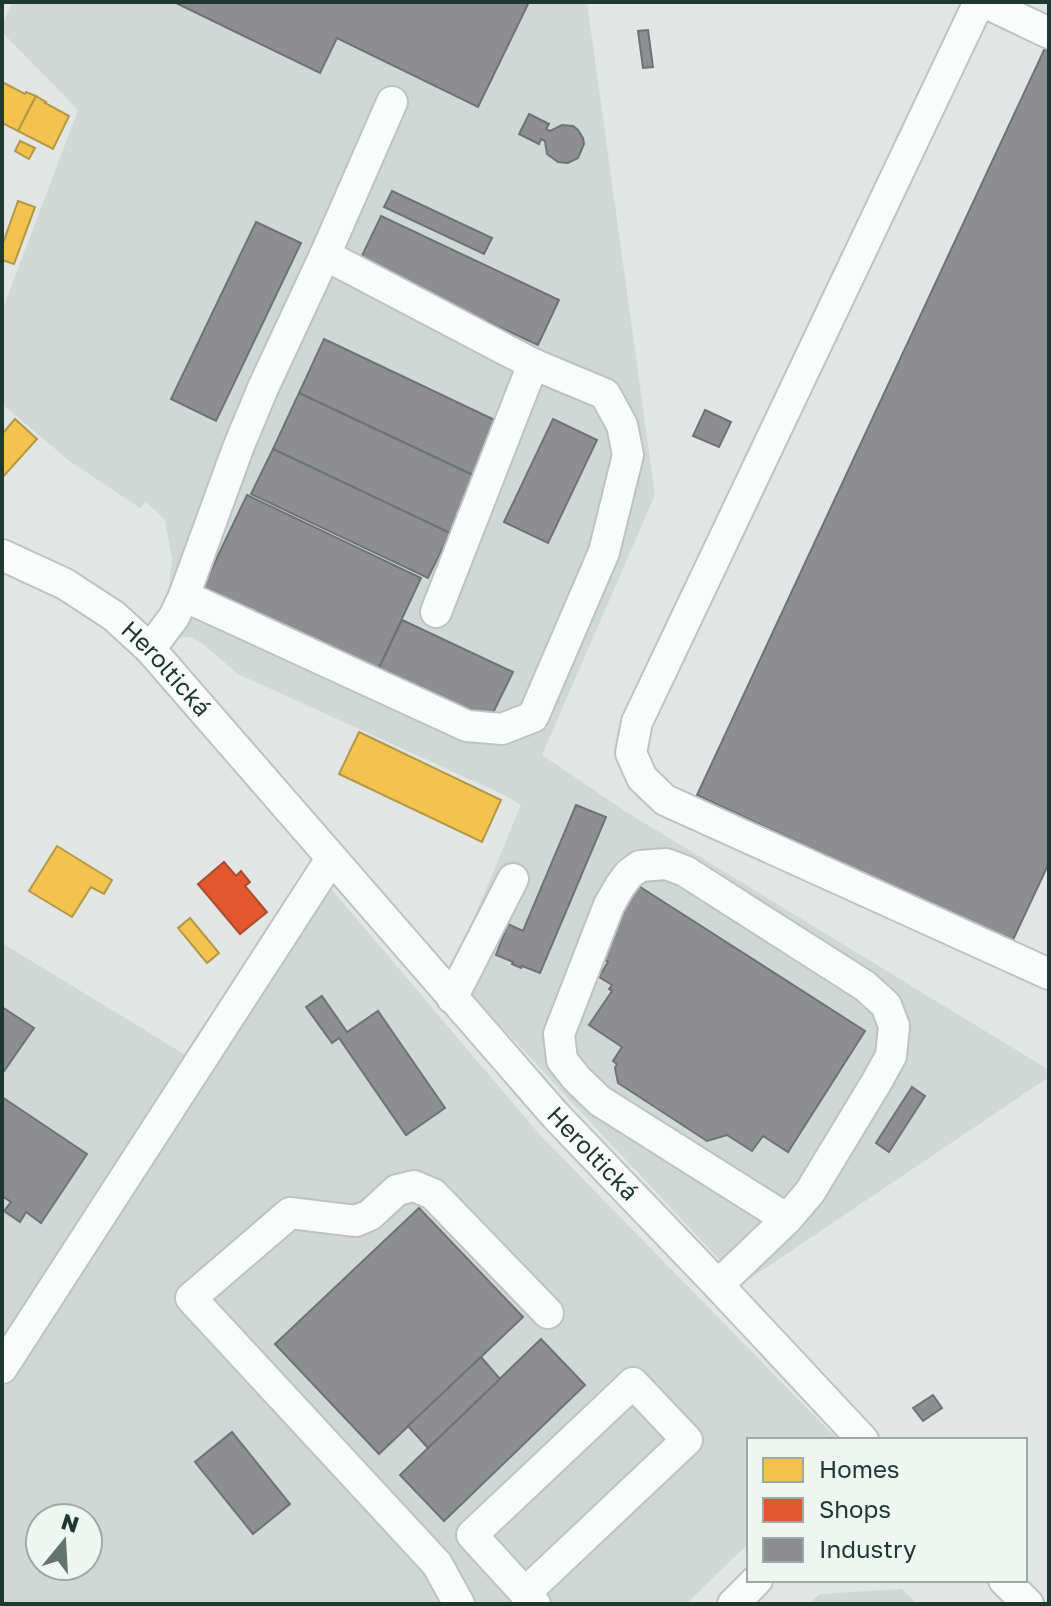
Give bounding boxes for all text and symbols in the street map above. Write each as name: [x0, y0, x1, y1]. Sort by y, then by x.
street label: Heroltická: [116, 614, 218, 721]
street label: Heroltická: [542, 1100, 645, 1206]
legend: [747, 1438, 1027, 1582]
text: Homes: [819, 1454, 900, 1483]
text: Shops: [819, 1494, 891, 1523]
north arrow: [24, 1502, 104, 1582]
text: N: [58, 1507, 82, 1538]
text: Industry: [819, 1534, 916, 1563]

